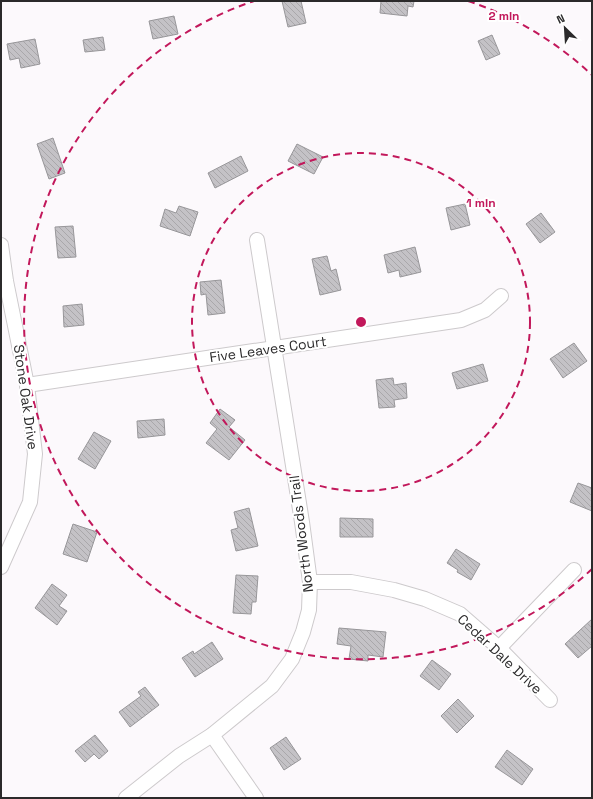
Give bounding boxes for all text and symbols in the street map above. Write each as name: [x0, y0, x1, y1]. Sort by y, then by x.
text: 2 min: [488, 8, 520, 24]
north arrow: [545, 8, 585, 48]
text: N: [554, 11, 567, 27]
text: 1 min: [466, 195, 496, 211]
centre of rings: [354, 315, 368, 329]
street label: Five Leaves Court: [208, 332, 328, 366]
street label: Stone Oak Drive: [10, 343, 42, 451]
street label: North Woods Trail: [285, 474, 317, 594]
street label: Cedar Dale Drive: [454, 610, 546, 698]

